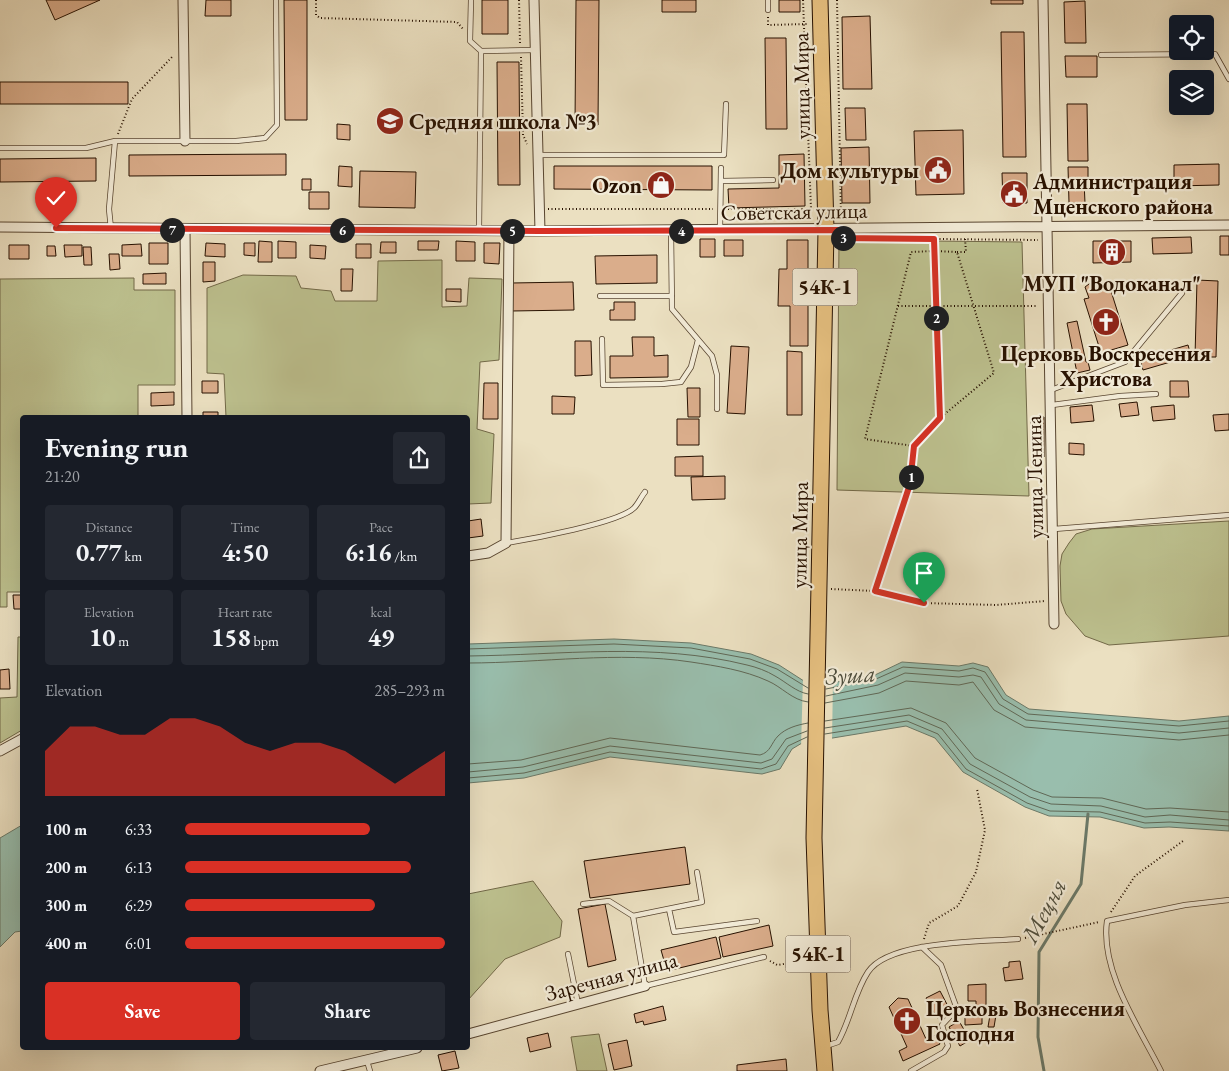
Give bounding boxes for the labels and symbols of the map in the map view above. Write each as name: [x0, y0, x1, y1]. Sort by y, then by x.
street label: улица Мира: [786, 32, 817, 140]
school or university icon: Средняя школа №3: [375, 106, 405, 136]
place label: Средняя школа №3: [409, 107, 597, 136]
public building icon: Дом культуры: [923, 155, 953, 185]
place label: Дом культуры: [780, 156, 919, 185]
place label: Администрация Мценского района: [1032, 167, 1213, 221]
shop icon: Ozon: [646, 170, 676, 200]
place label: Ozon: [592, 171, 643, 200]
pin: [35, 177, 77, 228]
public building icon: Администрация Мценского района: [999, 179, 1029, 209]
street label: Советская улица: [720, 196, 868, 227]
pin: 7: [160, 218, 184, 242]
pin: 6: [330, 218, 354, 242]
pin: 5: [500, 218, 524, 244]
pin: 4: [668, 218, 694, 244]
pin: 3: [830, 226, 856, 250]
building icon: МУП "Водоканал": [1097, 237, 1127, 267]
road number: 54К-1: [792, 268, 858, 306]
place label: МУП "Водоканал": [1023, 269, 1201, 298]
pin: 2: [924, 306, 948, 330]
church icon: Церковь Воскресения Христова: [1091, 307, 1121, 337]
place label: Церковь Воскресения Христова: [1001, 339, 1211, 393]
street label: улица Ленина: [1019, 415, 1050, 539]
pin: 1: [898, 464, 924, 490]
street label: улица Мира: [784, 481, 815, 589]
pin: [903, 552, 945, 603]
water label: Зуша: [824, 657, 876, 692]
water label: Мецня: [1013, 873, 1073, 950]
road number: 54К-1: [786, 936, 850, 972]
street label: Заречная улица: [542, 945, 681, 1008]
place label: Церковь Вознесения Господня: [926, 994, 1125, 1048]
church icon: Церковь Вознесения Господня: [892, 1006, 922, 1036]

